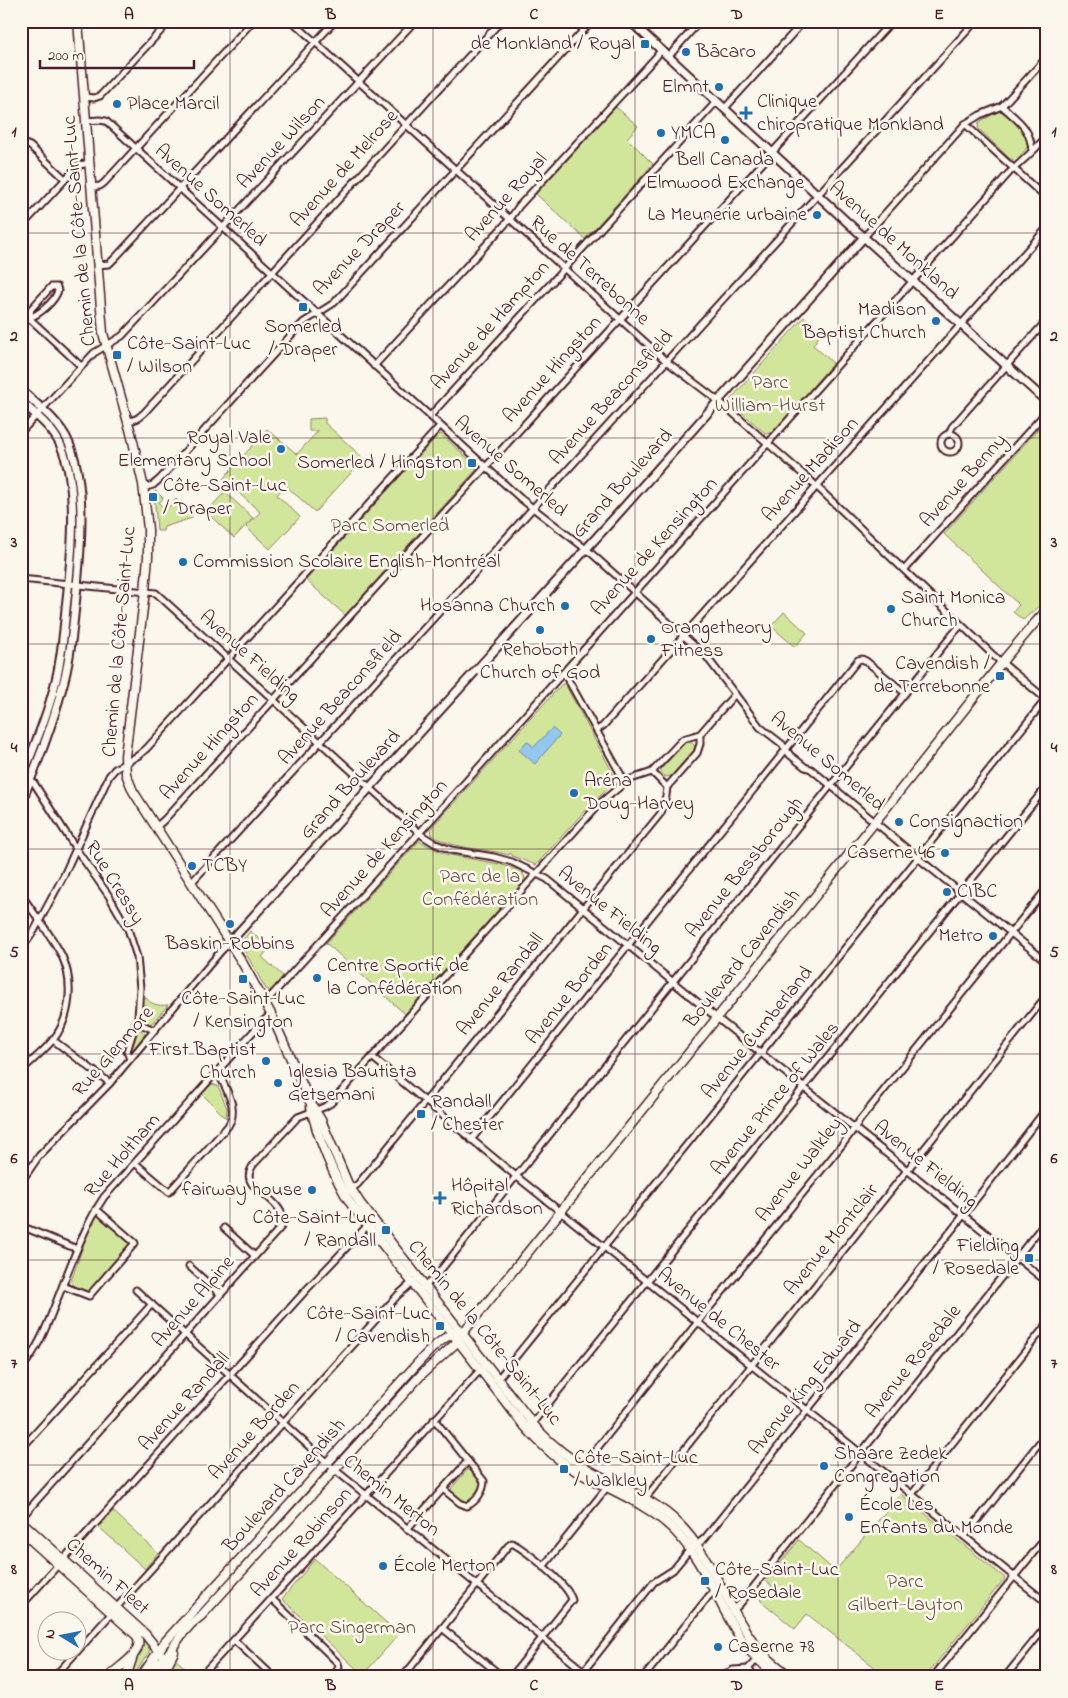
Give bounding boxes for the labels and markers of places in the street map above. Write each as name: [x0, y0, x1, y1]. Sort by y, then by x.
place label: de Monkland / Royal: [470, 30, 635, 59]
marker: de Monkland / Royal: [639, 38, 651, 50]
place label: Bācaro: [695, 38, 756, 67]
marker: Bācaro: [680, 46, 692, 58]
place label: Elmnt: [661, 73, 709, 102]
marker: Elmnt: [713, 81, 725, 93]
place label: Clinique chiropratique Monkland: [757, 88, 944, 140]
place label: Place Marcil: [127, 90, 219, 119]
marker: Place Marcil: [111, 98, 123, 110]
marker: Clinique chiropratique Monkland: [739, 106, 753, 120]
place label: YMCA: [671, 119, 716, 148]
marker: YMCA: [655, 127, 667, 139]
marker: Bell Canada Elmwood Exchange: [719, 134, 731, 146]
place label: Bell Canada Elmwood Exchange: [646, 146, 804, 199]
place label: La Meunerie urbaine: [647, 201, 807, 230]
marker: La Meunerie urbaine: [811, 209, 823, 221]
place label: Madison Baptist Church: [801, 296, 926, 348]
marker: Somerled / Draper: [297, 301, 309, 313]
place label: Somerled / Draper: [264, 313, 342, 365]
marker: Madison Baptist Church: [930, 315, 942, 327]
place label: Côte-Saint-Luc / Wilson: [127, 330, 251, 382]
marker: Côte-Saint-Luc / Wilson: [111, 349, 123, 361]
place label: Royal Vale Elementary School: [118, 424, 271, 476]
marker: Royal Vale Elementary School: [275, 443, 287, 455]
place label: Somerled / Hingston: [297, 449, 462, 479]
marker: Somerled / Hingston: [466, 457, 478, 469]
place label: Côte-Saint-Luc / Draper: [163, 472, 287, 524]
marker: Côte-Saint-Luc / Draper: [147, 491, 159, 503]
place label: Commission Scolaire English-Montréal: [193, 548, 500, 578]
marker: Commission Scolaire English-Montréal: [177, 556, 189, 568]
place label: Saint Monica Church: [901, 584, 1006, 636]
place label: Hosanna Church: [420, 592, 555, 621]
marker: Hosanna Church: [559, 600, 571, 612]
marker: Saint Monica Church: [885, 603, 897, 615]
place label: Orangetheory Fitness: [660, 614, 772, 666]
marker: Rehoboth Church of God: [534, 624, 546, 636]
marker: Orangetheory Fitness: [645, 633, 657, 645]
place label: Rehoboth Church of God: [480, 636, 600, 688]
place label: Cavendish / de Terrebonne: [873, 650, 990, 702]
marker: Cavendish / de Terrebonne: [994, 670, 1006, 682]
place label: Aréna Doug-Harvey: [583, 767, 694, 820]
marker: Aréna Doug-Harvey: [568, 787, 580, 799]
place label: Consignaction: [909, 808, 1023, 838]
marker: Consignaction: [893, 816, 905, 828]
place label: Caserne 46: [847, 839, 935, 868]
marker: Caserne 46: [939, 847, 951, 859]
place label: TCBY: [202, 852, 247, 881]
marker: TCBY: [186, 860, 198, 872]
place label: CIBC: [957, 878, 997, 907]
marker: CIBC: [941, 886, 953, 898]
marker: Baskin-Robbins: [224, 918, 236, 930]
place label: Metro: [939, 922, 983, 951]
place label: Baskin-Robbins: [164, 930, 295, 959]
marker: Metro: [987, 930, 999, 942]
place label: Centre Sportif de la Confédération: [327, 952, 469, 1004]
marker: Centre Sportif de la Confédération: [311, 972, 323, 984]
marker: Côte-Saint-Luc / Kensington: [237, 973, 249, 985]
place label: Côte-Saint-Luc / Kensington: [181, 985, 305, 1038]
place label: First Baptist Church: [148, 1036, 256, 1088]
marker: First Baptist Church: [260, 1055, 272, 1067]
place label: Iglesia Bautista Getsemani: [288, 1058, 416, 1110]
marker: Iglesia Bautista Getsemani: [272, 1077, 284, 1089]
place label: Randall / Chester: [431, 1088, 504, 1140]
marker: Randall / Chester: [415, 1108, 427, 1120]
place label: Hôpital Richardson: [451, 1172, 543, 1224]
place label: fairway house: [182, 1176, 302, 1205]
marker: fairway house: [306, 1184, 318, 1196]
marker: Hôpital Richardson: [433, 1191, 447, 1205]
place label: Côte-Saint-Luc / Randall: [252, 1204, 376, 1256]
marker: Côte-Saint-Luc / Randall: [380, 1224, 392, 1236]
place label: Fielding / Rosedale: [933, 1232, 1019, 1284]
marker: Fielding / Rosedale: [1023, 1252, 1035, 1264]
place label: Côte-Saint-Luc / Cavendish: [306, 1300, 430, 1352]
marker: Côte-Saint-Luc / Cavendish: [434, 1320, 446, 1332]
place label: Shaare Zedek Congregation: [834, 1440, 948, 1493]
place label: Côte-Saint-Luc / Walkley: [574, 1444, 698, 1496]
marker: Shaare Zedek Congregation: [818, 1460, 830, 1472]
marker: Côte-Saint-Luc / Walkley: [558, 1463, 570, 1475]
place label: École Les Enfants du Monde: [859, 1491, 1013, 1543]
marker: École Les Enfants du Monde: [843, 1511, 855, 1523]
place label: École Merton: [393, 1552, 496, 1581]
place label: Côte-Saint-Luc / Rosedale: [715, 1556, 839, 1608]
marker: École Merton: [377, 1560, 389, 1572]
marker: Côte-Saint-Luc / Rosedale: [699, 1575, 711, 1587]
place label: Caserne 78: [728, 1633, 815, 1662]
marker: Caserne 78: [712, 1641, 724, 1653]

